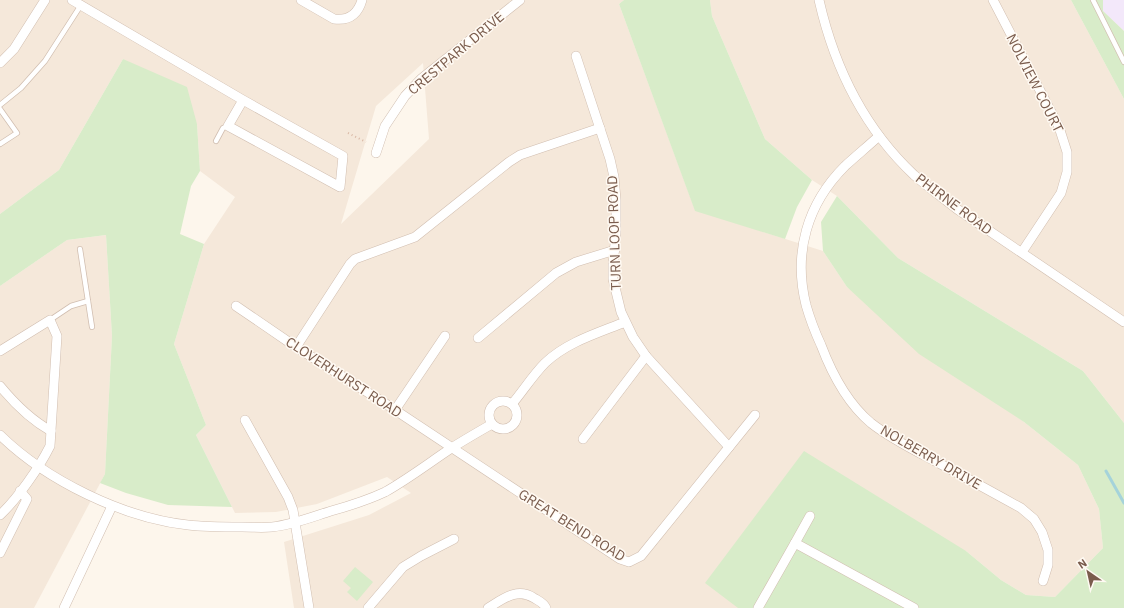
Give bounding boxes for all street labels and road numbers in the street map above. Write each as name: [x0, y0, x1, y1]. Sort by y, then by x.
street label: CRESTPARK DRIVE: [404, 7, 508, 99]
street label: NOLVIEW COURT: [1002, 31, 1068, 135]
street label: PHIRNE ROAD: [912, 169, 996, 239]
street label: TURN LOOP ROAD: [603, 175, 625, 291]
street label: CLOVERHURST ROAD: [282, 333, 406, 421]
street label: NOLBERRY DRIVE: [877, 421, 985, 493]
street label: GREAT BEND ROAD: [515, 485, 629, 565]

